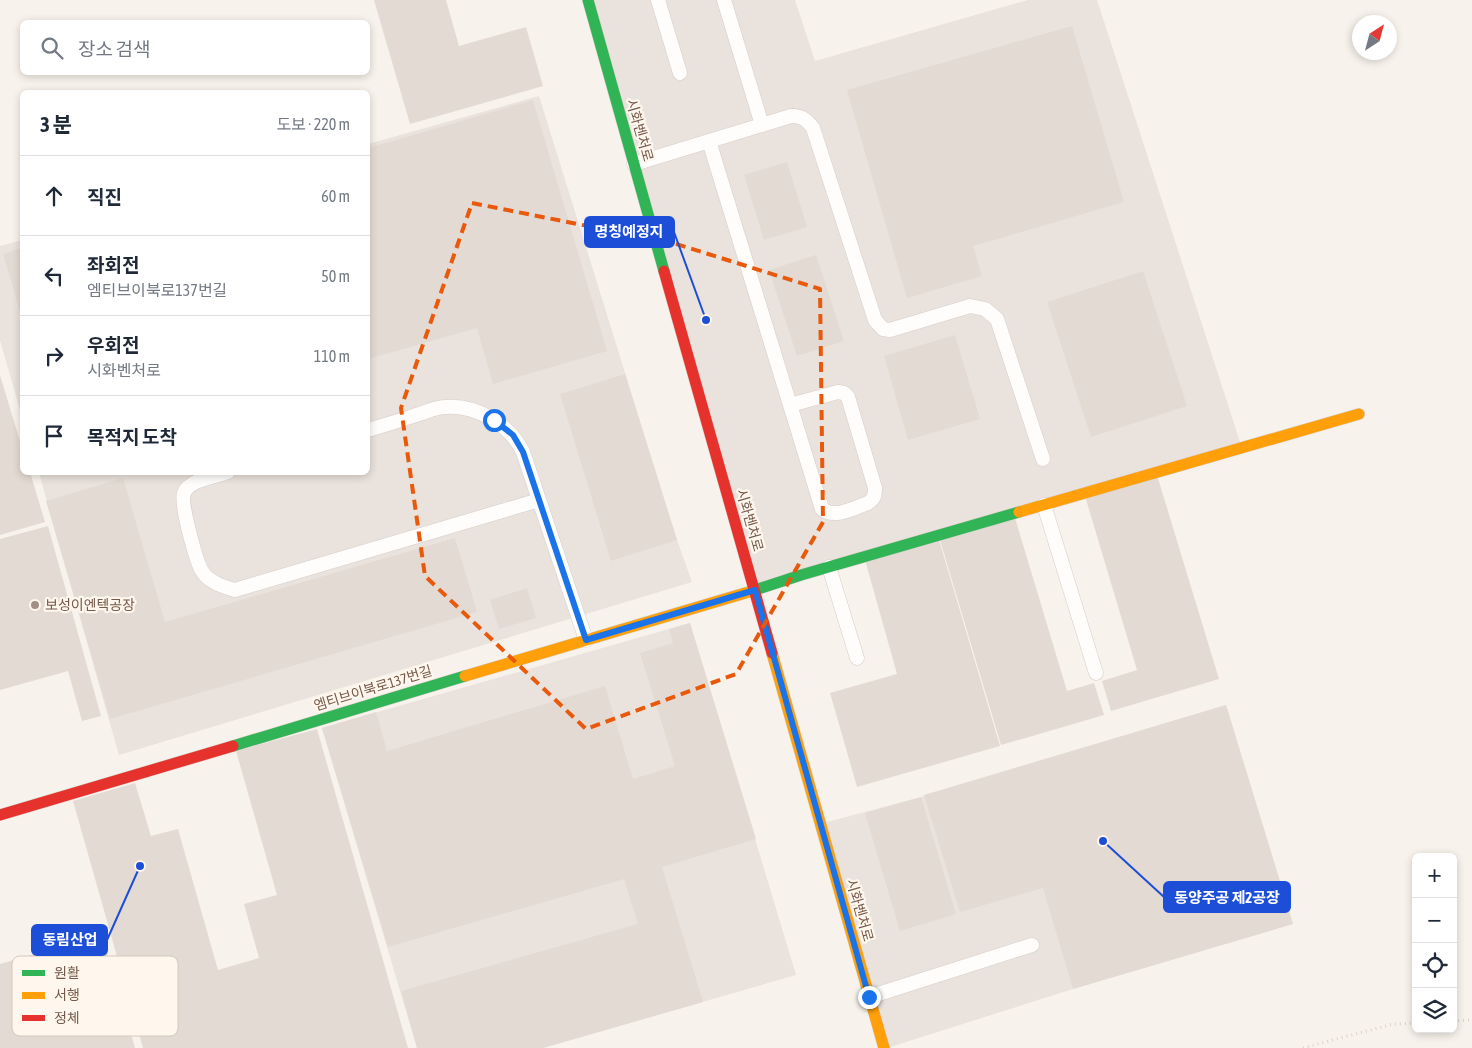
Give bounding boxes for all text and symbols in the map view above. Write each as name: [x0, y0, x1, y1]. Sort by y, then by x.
north arrow: [1352, 15, 1397, 60]
search box: [20, 20, 370, 75]
icon: search: [38, 34, 66, 62]
text: 장소 검색: [78, 38, 151, 60]
street label: 시화벤처로: [623, 97, 657, 163]
text: 3 분: [40, 112, 72, 136]
text: 도보 · 220 m: [276, 115, 350, 133]
icon: ahead: [40, 182, 68, 210]
text: 직진: [87, 186, 122, 208]
text: 60 m: [321, 187, 350, 205]
callout: 명칭예정지: [585, 217, 674, 247]
text: 명칭예정지: [594, 223, 664, 240]
text: 좌회전: [87, 254, 139, 276]
icon: left: [40, 262, 68, 290]
text: 50 m: [321, 267, 350, 285]
text: 엠티브이북로137번길: [87, 281, 227, 299]
text: 우회전: [87, 334, 139, 356]
icon: right: [40, 342, 68, 370]
text: 110 m: [314, 347, 350, 365]
text: 시화벤처로: [87, 361, 161, 379]
route start: [483, 409, 506, 432]
icon: arrive: [40, 422, 68, 450]
text: 목적지 도착: [87, 426, 177, 448]
street label: 시화벤처로: [733, 487, 767, 553]
place label: 보성이엔텍공장: [45, 597, 135, 613]
marker: 보성이엔텍공장: [29, 599, 41, 611]
street label: 엠티브이북로137번길: [312, 662, 434, 714]
map controls: [1412, 853, 1457, 1033]
button: +: [1412, 853, 1457, 898]
street label: 시화벤처로: [843, 877, 877, 943]
callout: 동양주공 제2공장: [1164, 882, 1290, 912]
text: 동양주공 제2공장: [1174, 889, 1280, 906]
button: −: [1412, 898, 1457, 943]
callout: 동림산업: [32, 925, 107, 955]
text: 동림산업: [42, 931, 98, 948]
button: locate: [1412, 943, 1457, 988]
legend: [12, 956, 178, 1036]
text: 원활: [54, 965, 80, 981]
route end: [858, 986, 881, 1009]
text: 서행: [54, 987, 80, 1003]
button: layers: [1412, 988, 1457, 1033]
text: 정체: [54, 1010, 80, 1026]

